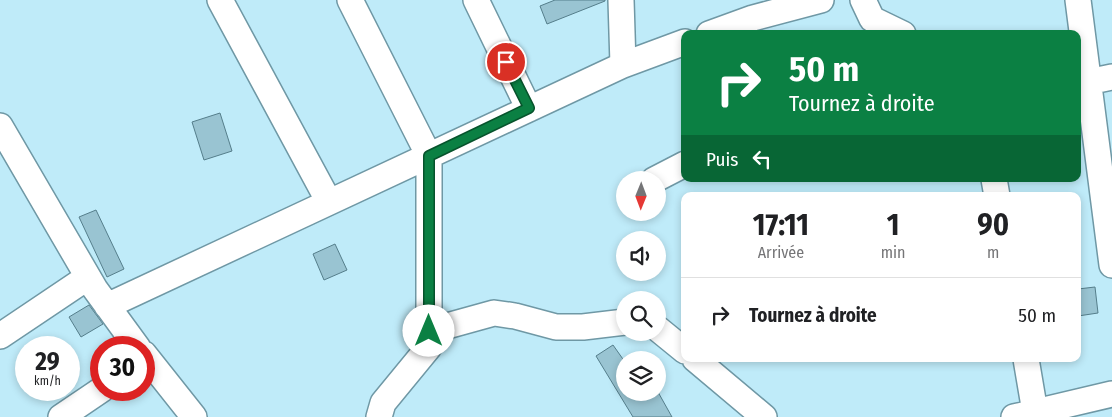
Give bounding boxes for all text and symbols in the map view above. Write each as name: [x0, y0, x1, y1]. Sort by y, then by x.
pin: [485, 41, 527, 83]
icon: arrive: [492, 48, 520, 76]
text: 50 m: [789, 48, 859, 90]
icon: right: [706, 50, 771, 115]
text: Tournez à droite: [789, 90, 935, 117]
icon: left: [748, 145, 776, 173]
text: Puis: [706, 148, 738, 171]
north arrow: [616, 171, 666, 221]
map controls: [616, 171, 666, 401]
text: 17:11: [753, 207, 809, 243]
text: 1: [887, 207, 899, 243]
text: 90: [977, 207, 1009, 243]
button: sound: [616, 231, 666, 281]
text: Arrivée: [758, 243, 804, 262]
text: min: [881, 243, 906, 262]
text: m: [987, 243, 999, 262]
button: search: [616, 291, 666, 341]
icon: right: [706, 301, 734, 329]
position arrow: [402, 304, 454, 356]
text: Tournez à droite: [749, 304, 877, 327]
text: 50 m: [1018, 304, 1056, 327]
speed limit sign: 30: [90, 336, 155, 401]
text: 29: [35, 347, 60, 377]
button: layers: [616, 351, 666, 401]
text: km/h: [34, 374, 61, 388]

